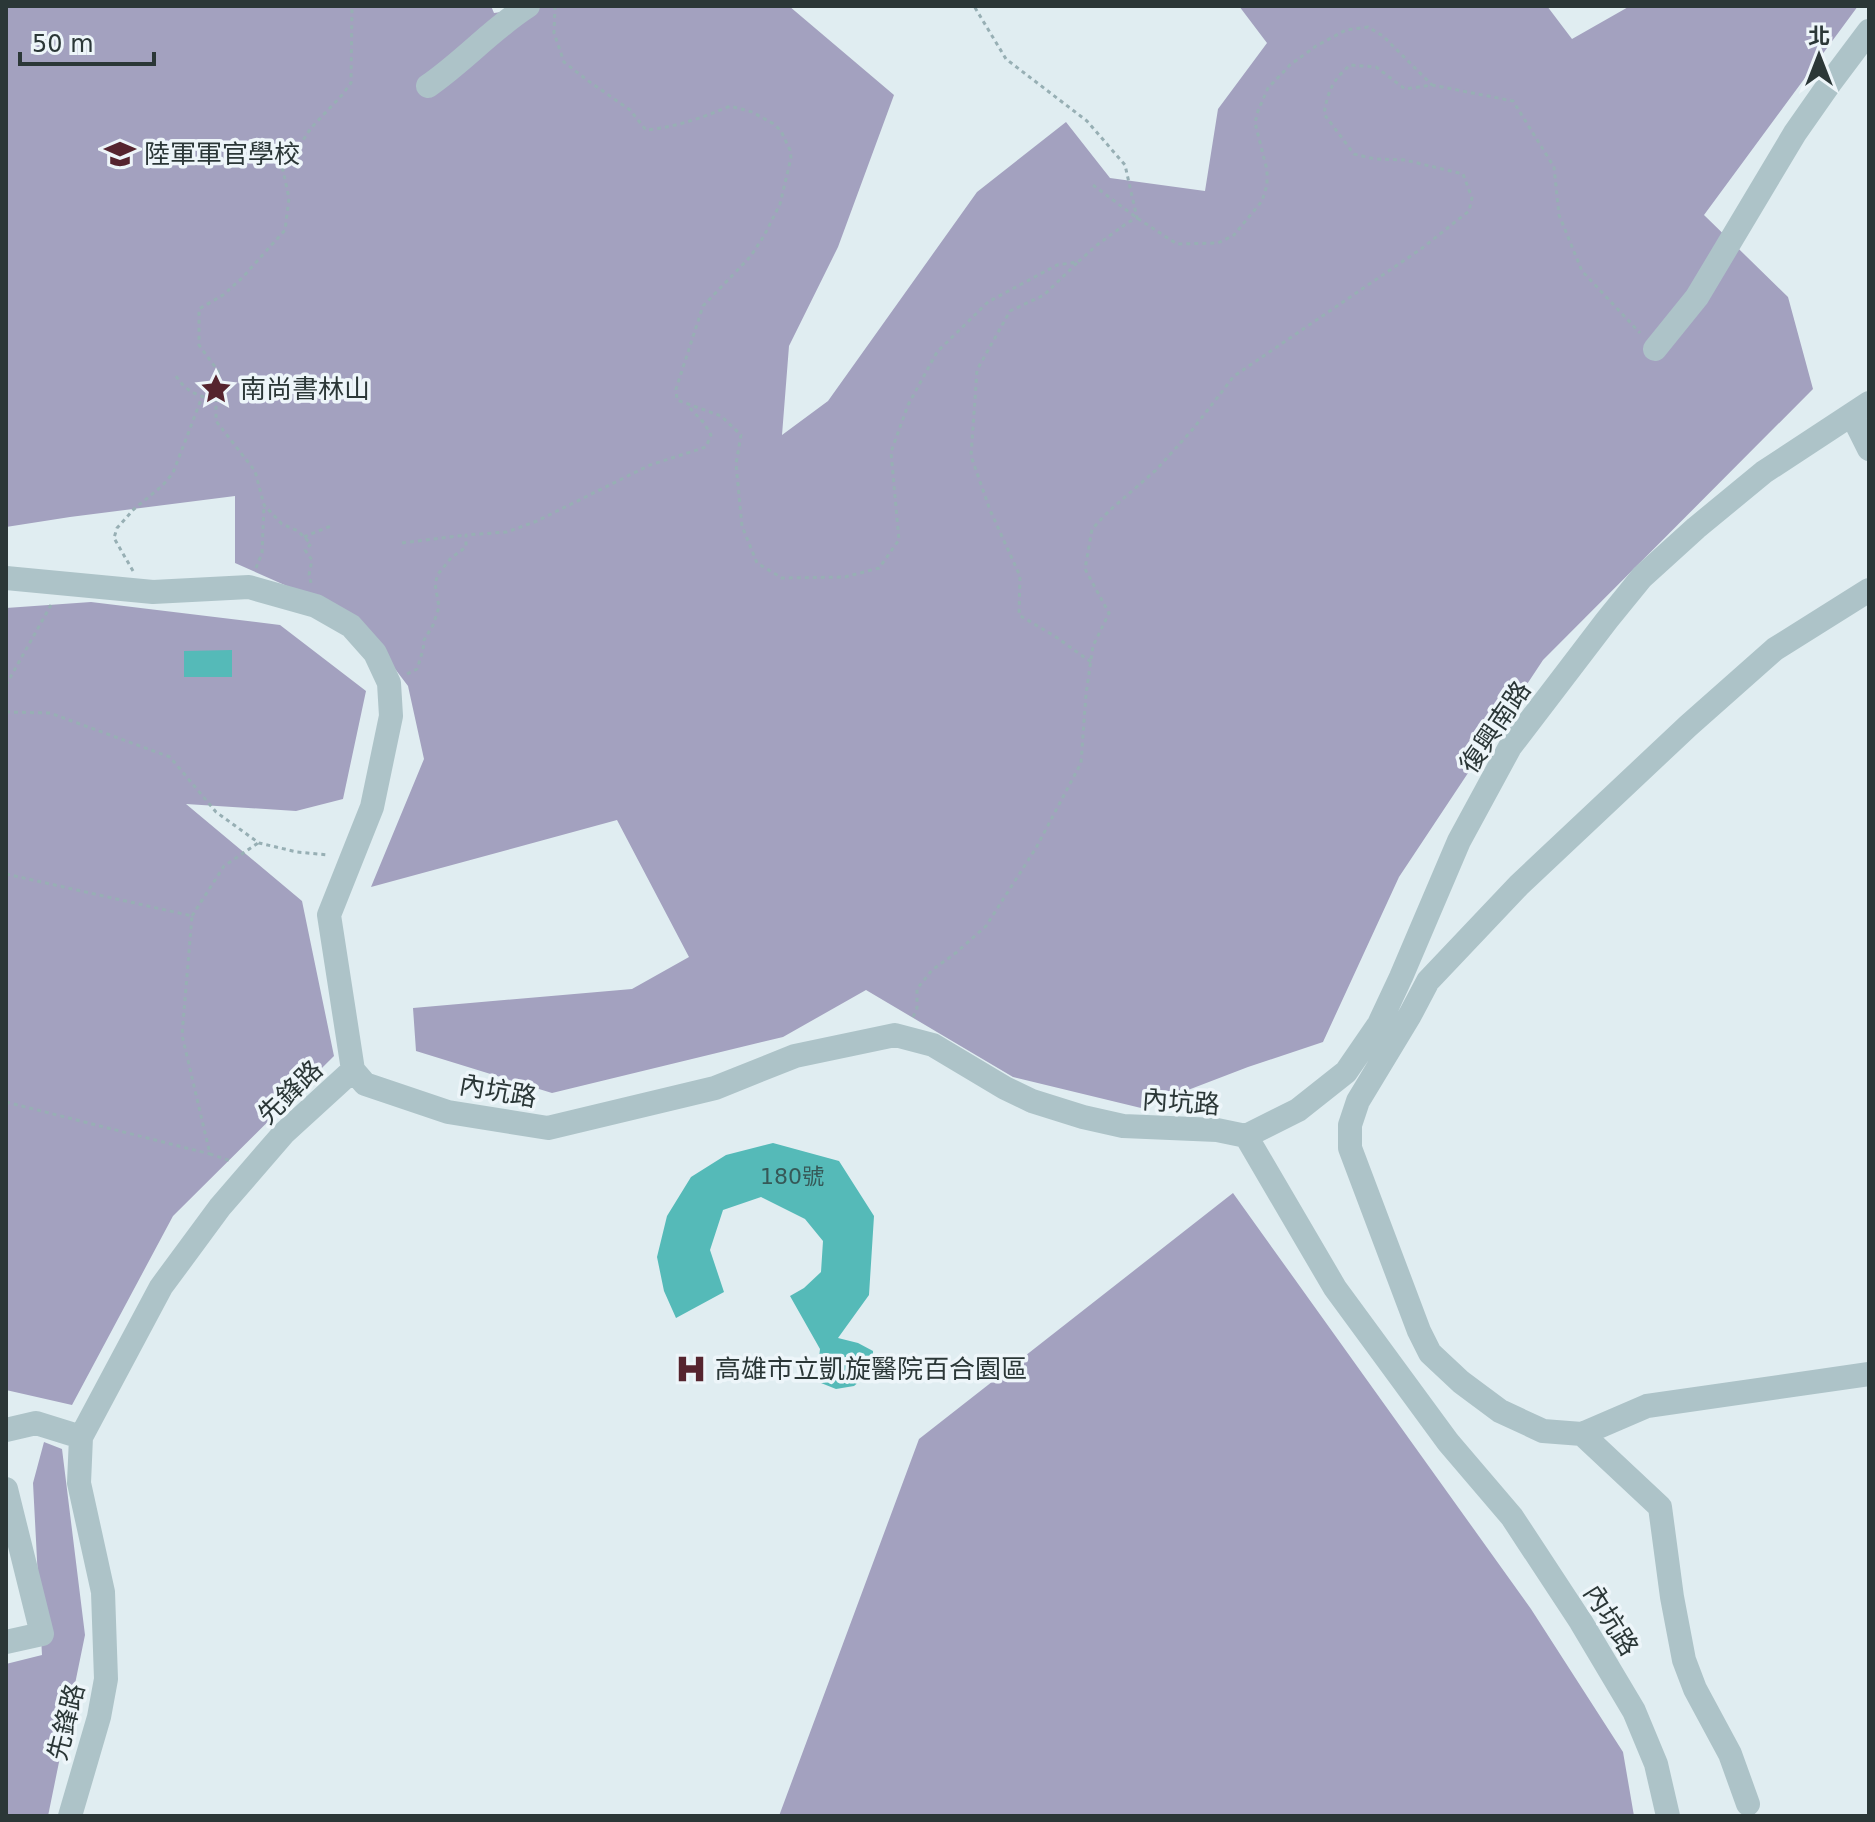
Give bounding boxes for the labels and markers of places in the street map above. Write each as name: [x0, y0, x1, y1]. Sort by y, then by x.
school or university icon: 陸軍軍官學校: [103, 137, 137, 171]
place label: 陸軍軍官學校: [144, 139, 300, 169]
place icon: 南尚書林山: [199, 372, 233, 406]
place label: 南尚書林山: [240, 374, 370, 404]
hospital icon: 高雄市立凱旋醫院百合園區: [674, 1352, 708, 1386]
place label: 高雄市立凱旋醫院百合園區: [715, 1354, 1027, 1384]

